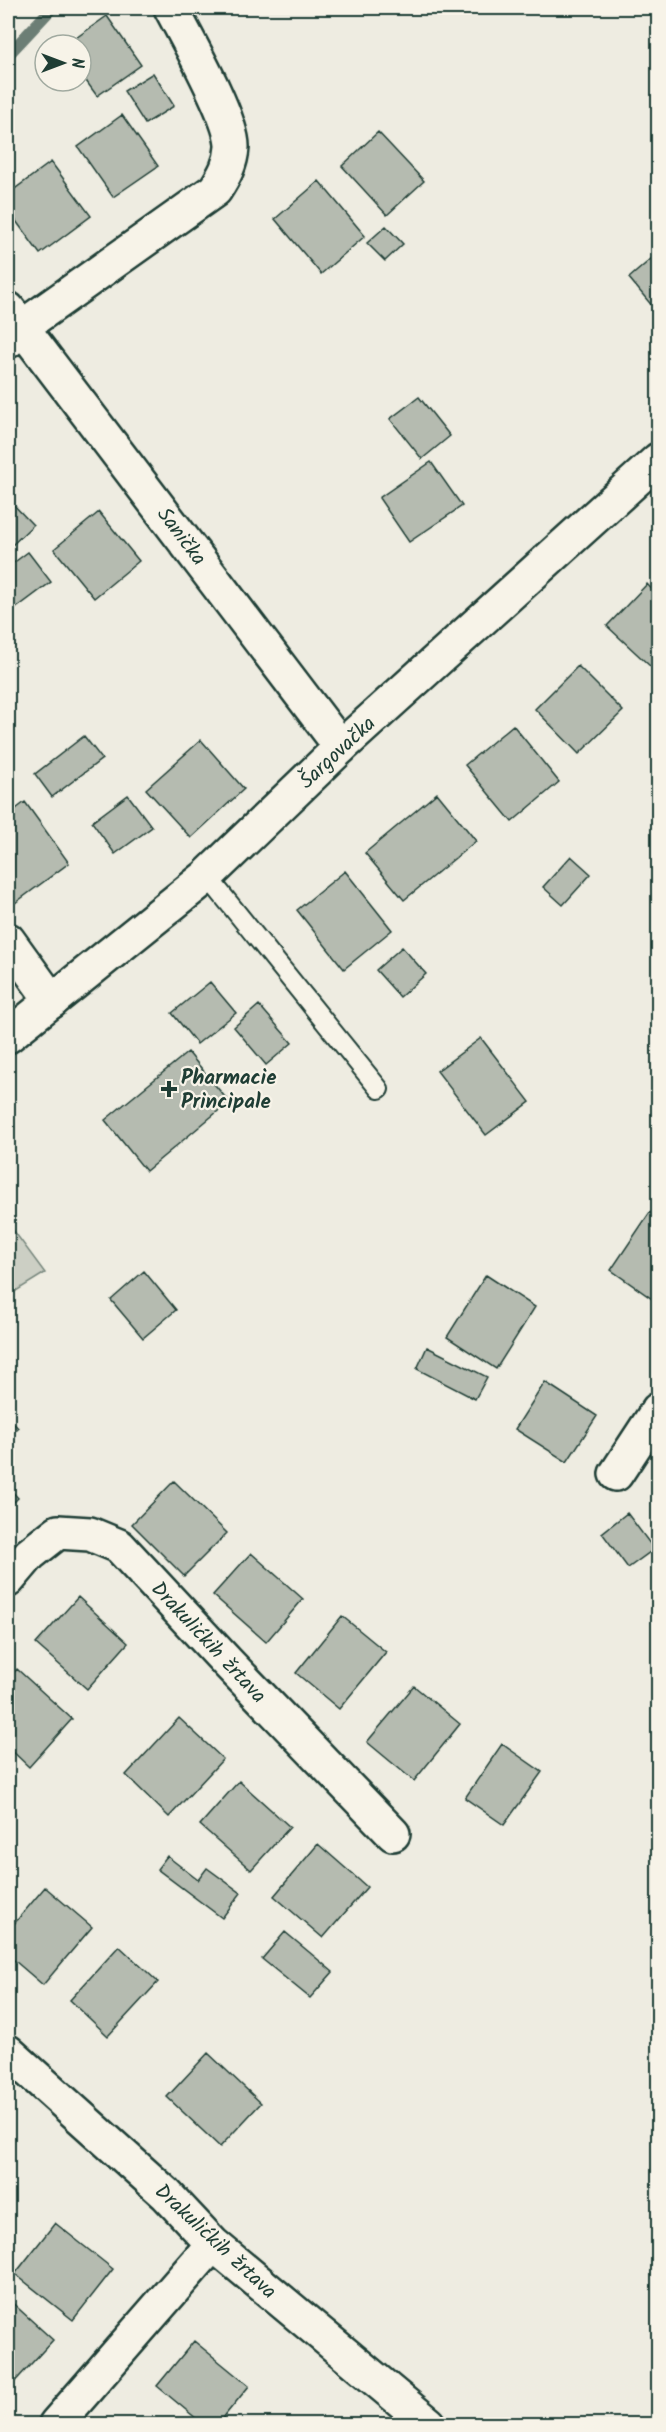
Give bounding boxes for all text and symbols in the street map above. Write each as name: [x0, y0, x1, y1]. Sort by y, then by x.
north arrow: [33, 33, 93, 93]
text: N: [64, 58, 89, 68]
street label: Sanička: [148, 501, 214, 573]
street label: Šargovačka: [292, 709, 384, 798]
place label: Pharmacie Principale: [181, 1062, 277, 1119]
marker: Pharmacie Principale: [162, 1082, 176, 1096]
street label: Drakulićkih žrtava: [142, 1574, 274, 1712]
street label: Drakulićkih žrtava: [146, 2176, 284, 2308]

